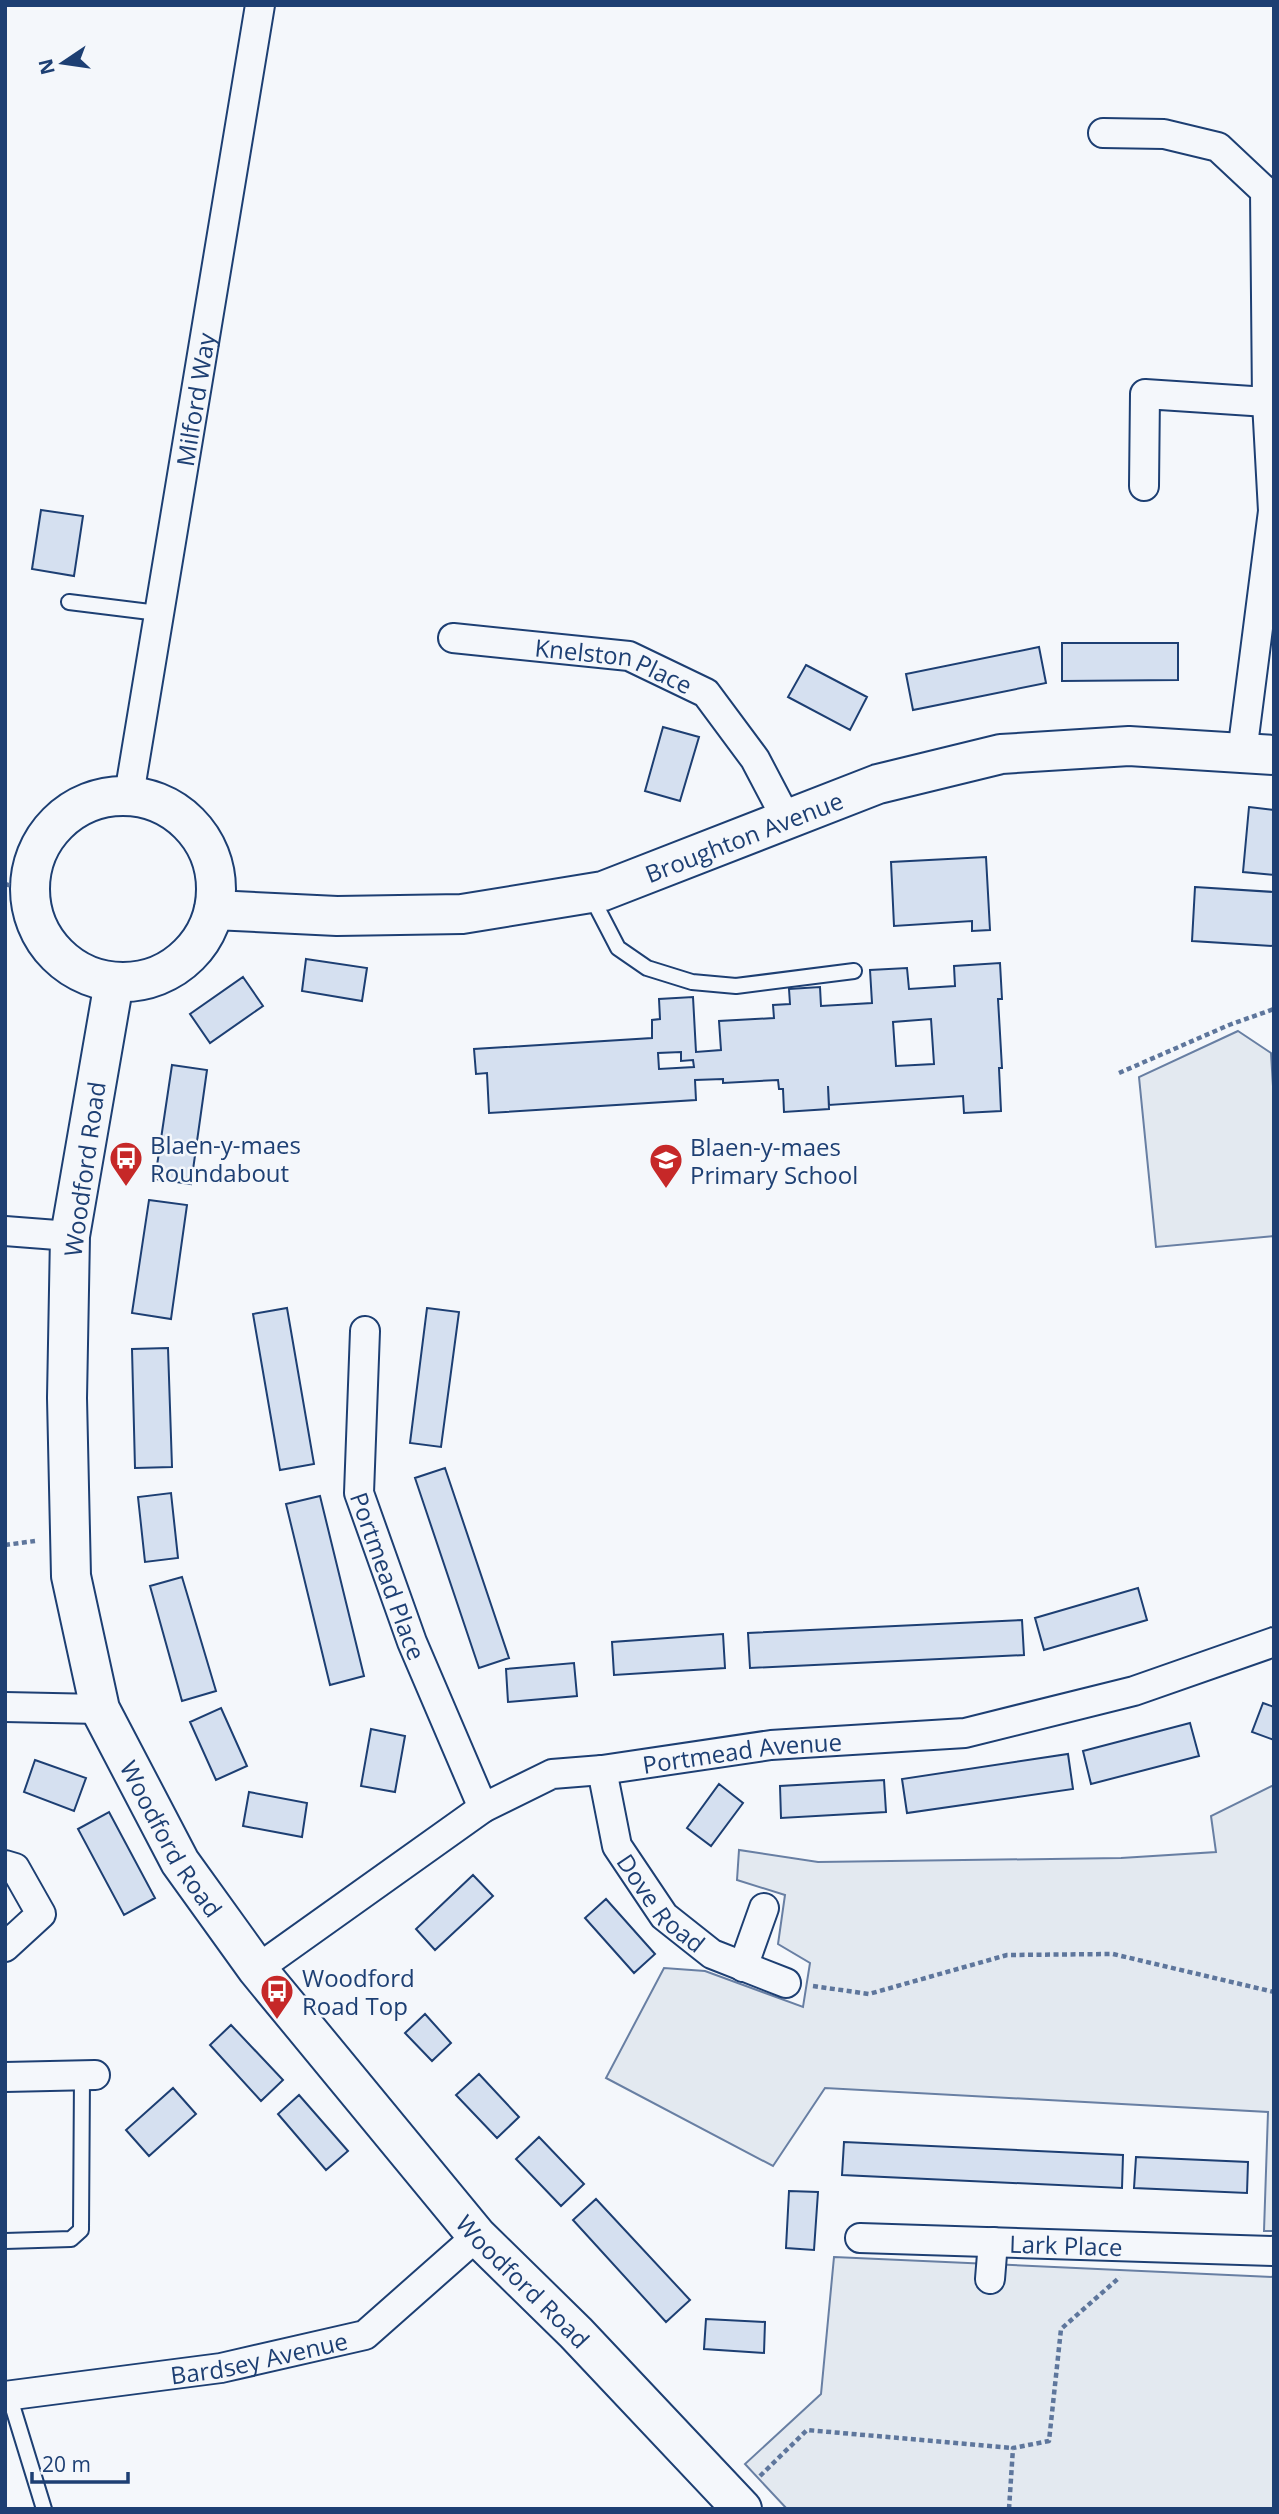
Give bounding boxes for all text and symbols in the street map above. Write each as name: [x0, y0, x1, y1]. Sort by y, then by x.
north arrow: [28, 28, 98, 98]
text: N: [32, 56, 61, 77]
street label: Milford Way: [167, 329, 222, 468]
street label: Knelston Place: [533, 630, 698, 701]
street label: Broughton Avenue: [640, 783, 847, 890]
street label: Woodford Road: [55, 1079, 113, 1259]
place label: Blaen-y-maes Roundabout: [150, 1128, 301, 1189]
place label: Blaen-y-maes Primary School: [690, 1130, 858, 1191]
bus stop icon: Blaen-y-maes Roundabout: [107, 1139, 145, 1188]
school or university icon: Blaen-y-maes Primary School: [647, 1141, 685, 1190]
street label: Portmead Place: [343, 1487, 434, 1665]
street label: Portmead Avenue: [640, 1724, 843, 1780]
street label: Woodford Road: [113, 1754, 230, 1923]
street label: Dove Road: [610, 1847, 712, 1959]
place label: Woodford Road Top: [302, 1961, 415, 2022]
bus stop icon: Woodford Road Top: [258, 1972, 296, 2021]
street label: Woodford Road: [449, 2207, 598, 2355]
street label: Lark Place: [1009, 2226, 1123, 2263]
street label: Bardsey Avenue: [168, 2323, 351, 2391]
scale bar: [32, 2440, 128, 2484]
text: 20 m: [42, 2450, 91, 2478]

